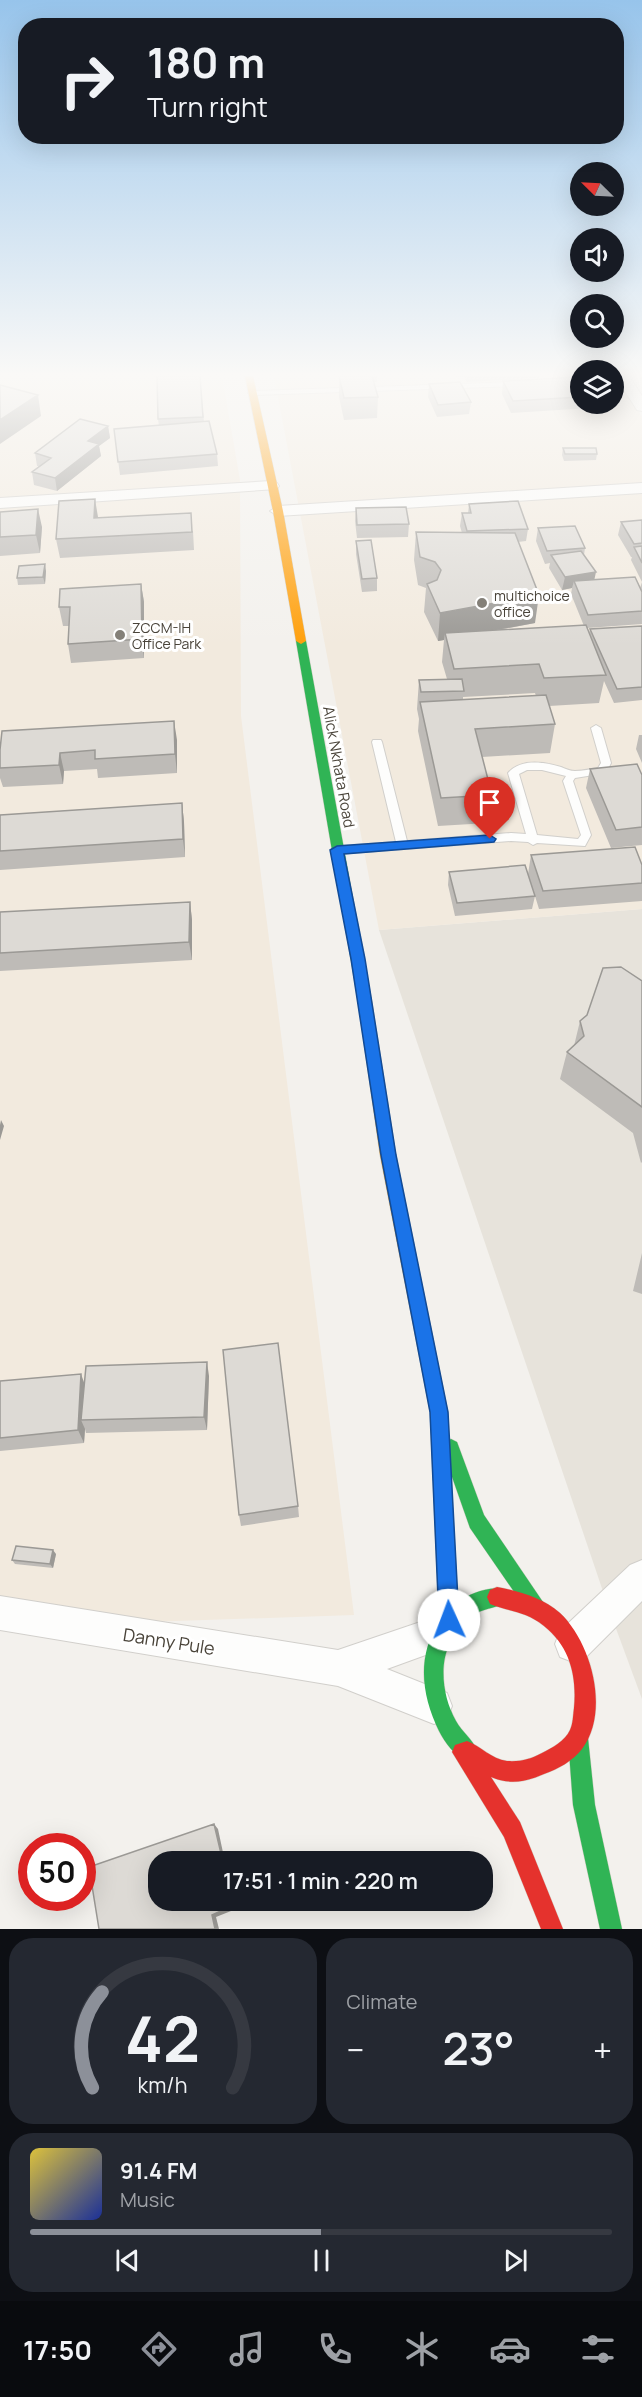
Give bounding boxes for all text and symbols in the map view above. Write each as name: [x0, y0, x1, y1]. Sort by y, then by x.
text: 180 m: [147, 33, 265, 91]
icon: right: [48, 42, 126, 120]
text: Turn right: [147, 88, 268, 125]
north arrow: [570, 162, 624, 216]
map controls: [570, 162, 624, 414]
button: sound: [570, 228, 624, 282]
button: search: [570, 294, 624, 348]
button: layers: [570, 360, 624, 414]
place label: multichoice office: [494, 586, 570, 621]
marker: multichoice office: [475, 596, 489, 610]
place label: ZCCM-IH Office Park: [132, 618, 202, 653]
marker: ZCCM-IH Office Park: [113, 628, 127, 642]
street label: Alick Nkhata Road: [318, 705, 360, 829]
pin: [464, 777, 515, 839]
icon: arrive: [473, 786, 506, 819]
position arrow: [417, 1588, 481, 1652]
street label: Danny Pule: [121, 1622, 217, 1660]
speed limit sign: 50: [18, 1833, 96, 1911]
text: 17:51 · 1 min · 220 m: [223, 1866, 418, 1896]
text: Climate: [347, 1988, 418, 2015]
text: 42: [125, 1995, 200, 2081]
text: 23°: [442, 2017, 515, 2079]
text: −: [347, 2027, 364, 2072]
text: +: [593, 2027, 612, 2072]
text: km/h: [138, 2070, 188, 2099]
text: 91.4 FM: [120, 2156, 197, 2186]
text: Music: [120, 2186, 175, 2213]
icon: previous: [111, 2244, 144, 2277]
icon: pause: [305, 2244, 338, 2277]
icon: next: [499, 2244, 532, 2277]
icon: directions: [138, 2328, 180, 2370]
icon: music: [226, 2328, 268, 2370]
icon: phone: [314, 2328, 356, 2370]
icon: climate: [401, 2328, 443, 2370]
icon: car: [489, 2328, 531, 2370]
icon: filters: [577, 2328, 619, 2370]
text: 17:50: [23, 2331, 92, 2368]

